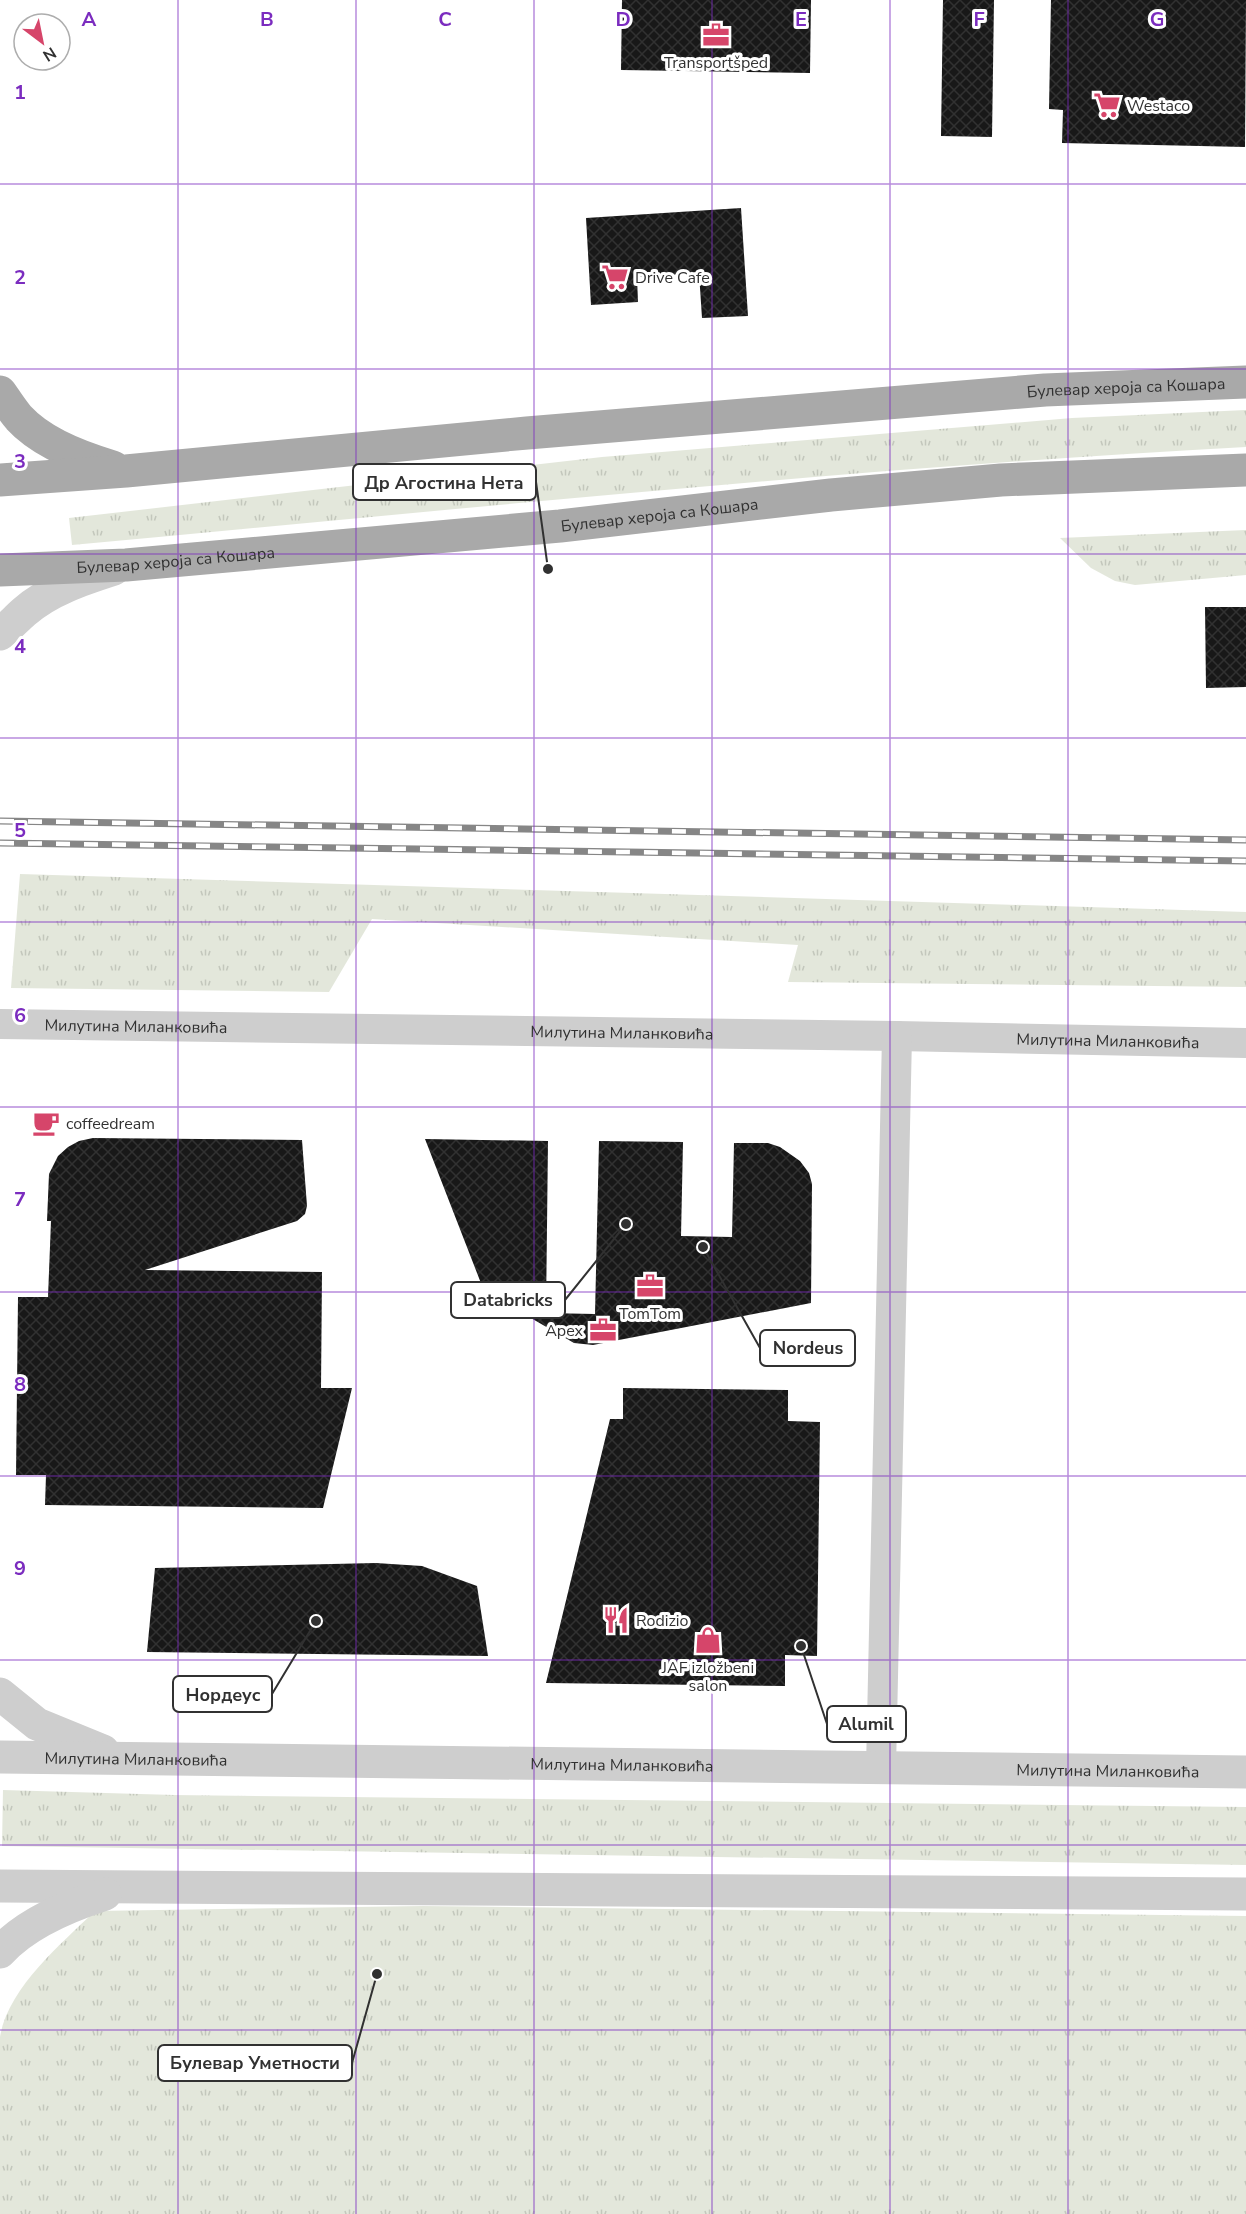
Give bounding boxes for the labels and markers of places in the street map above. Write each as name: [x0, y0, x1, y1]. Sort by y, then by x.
office icon: Transportšped: [701, 20, 731, 50]
place label: Transportšped: [664, 52, 768, 74]
supermarket icon: Westaco: [1092, 90, 1122, 120]
place label: Westaco: [1127, 95, 1190, 117]
supermarket icon: Drive Cafe: [600, 262, 630, 292]
place label: Drive Cafe: [635, 267, 710, 289]
callout: Др Агостина Нета: [353, 464, 536, 500]
cafe icon: coffeedream: [31, 1108, 61, 1138]
place label: coffeedream: [66, 1113, 155, 1135]
office icon: TomTom: [635, 1271, 665, 1301]
callout: Databricks: [451, 1282, 565, 1318]
place label: TomTom: [619, 1303, 681, 1325]
office icon: Apex: [588, 1315, 618, 1345]
place label: Apex: [545, 1320, 584, 1342]
callout: Nordeus: [760, 1330, 855, 1366]
restaurant icon: Rodizio: [601, 1605, 631, 1635]
place label: Rodizio: [636, 1610, 689, 1632]
shop icon: JAF izložbeni salon: [693, 1625, 723, 1655]
place label: JAF izložbeni salon: [661, 1657, 754, 1697]
callout: Нордеус: [173, 1676, 272, 1712]
callout: Alumil: [827, 1706, 906, 1742]
callout: Булевар Уметности: [158, 2045, 352, 2081]

